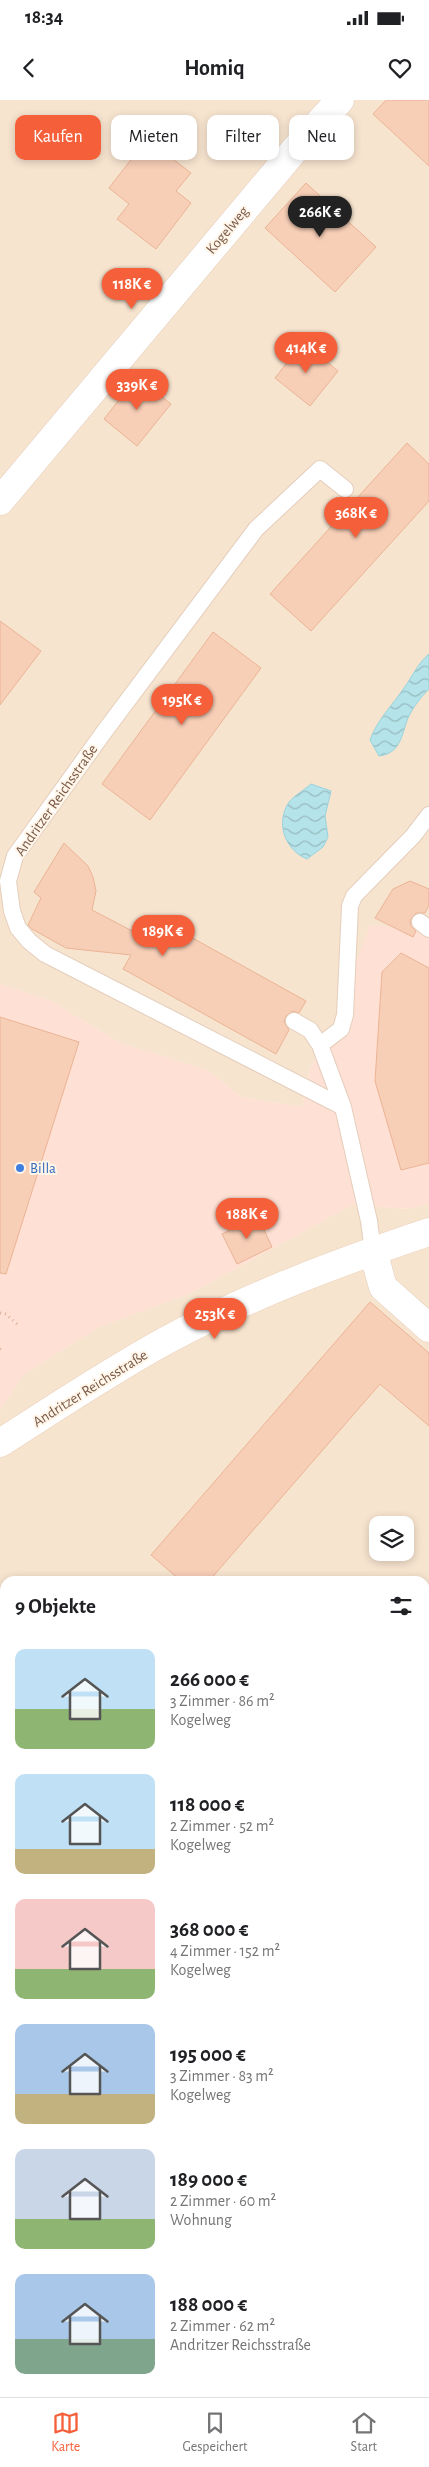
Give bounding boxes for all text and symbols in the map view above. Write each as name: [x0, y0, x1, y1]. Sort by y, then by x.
text: 18:34: [25, 8, 63, 27]
icon: back: [15, 54, 43, 82]
icon: heart: [386, 54, 414, 82]
text: Homiq: [184, 57, 245, 79]
chip: Kaufen: [15, 115, 101, 160]
chip: Mieten: [111, 115, 197, 160]
chip: Filter: [207, 115, 279, 160]
chip: Neu: [289, 115, 354, 160]
pin: 266K €: [279, 196, 361, 238]
street label: Kogelweg: [203, 203, 252, 257]
text: 266K €: [299, 204, 341, 220]
pin: 118K €: [91, 268, 173, 310]
text: 118K €: [113, 276, 151, 292]
pin: 414K €: [265, 332, 347, 374]
text: 414K €: [285, 340, 327, 356]
pin: 339K €: [96, 368, 178, 411]
text: 339K €: [117, 377, 157, 393]
pin: 368K €: [315, 496, 397, 539]
text: 368K €: [335, 505, 377, 521]
pin: 195K €: [141, 684, 223, 726]
text: 195K €: [162, 692, 202, 708]
street label: Andritzer Reichsstraße: [12, 742, 100, 859]
pin: 189K €: [122, 914, 204, 957]
text: 189K €: [143, 923, 183, 939]
place label: Billa: [30, 1161, 56, 1176]
marker: Billa: [14, 1162, 26, 1174]
pin: 188K €: [206, 1198, 288, 1240]
text: 188K €: [227, 1206, 267, 1222]
pin: 253K €: [174, 1298, 256, 1340]
text: 253K €: [195, 1306, 235, 1322]
street label: Andritzer Reichsstraße: [30, 1347, 150, 1430]
map controls: [369, 1516, 414, 1561]
button: layers: [369, 1516, 414, 1561]
icon: filters: [387, 1592, 415, 1620]
text: 9 Objekte: [15, 1596, 96, 1617]
icon: home: [55, 1669, 115, 1729]
text: 266 000 €: [170, 1669, 249, 1690]
text: 3 Zimmer · 86 m²: [170, 1693, 275, 1709]
text: Kogelweg: [170, 1712, 231, 1728]
icon: home: [55, 1794, 115, 1854]
text: 118 000 €: [170, 1794, 244, 1815]
text: 2 Zimmer · 52 m²: [170, 1818, 274, 1834]
text: Kogelweg: [170, 1837, 231, 1853]
icon: home: [55, 1919, 115, 1979]
text: 368 000 €: [170, 1919, 249, 1940]
text: 4 Zimmer · 152 m²: [170, 1943, 280, 1959]
text: Kogelweg: [170, 1962, 231, 1978]
icon: home: [55, 2044, 115, 2104]
text: 195 000 €: [170, 2044, 246, 2065]
text: 3 Zimmer · 83 m²: [170, 2068, 274, 2084]
text: Kogelweg: [170, 2087, 231, 2103]
icon: home: [55, 2169, 115, 2229]
text: 189 000 €: [170, 2169, 247, 2190]
text: 2 Zimmer · 60 m²: [170, 2193, 276, 2209]
text: Wohnung: [170, 2212, 232, 2228]
icon: home: [55, 2294, 115, 2354]
text: 188 000 €: [170, 2294, 247, 2315]
text: 2 Zimmer · 62 m²: [170, 2318, 275, 2334]
text: Andritzer Reichsstraße: [170, 2337, 311, 2353]
tab: Karte: [51, 2409, 80, 2456]
tab: Gespeichert: [183, 2409, 247, 2456]
tab: Start: [350, 2409, 378, 2456]

